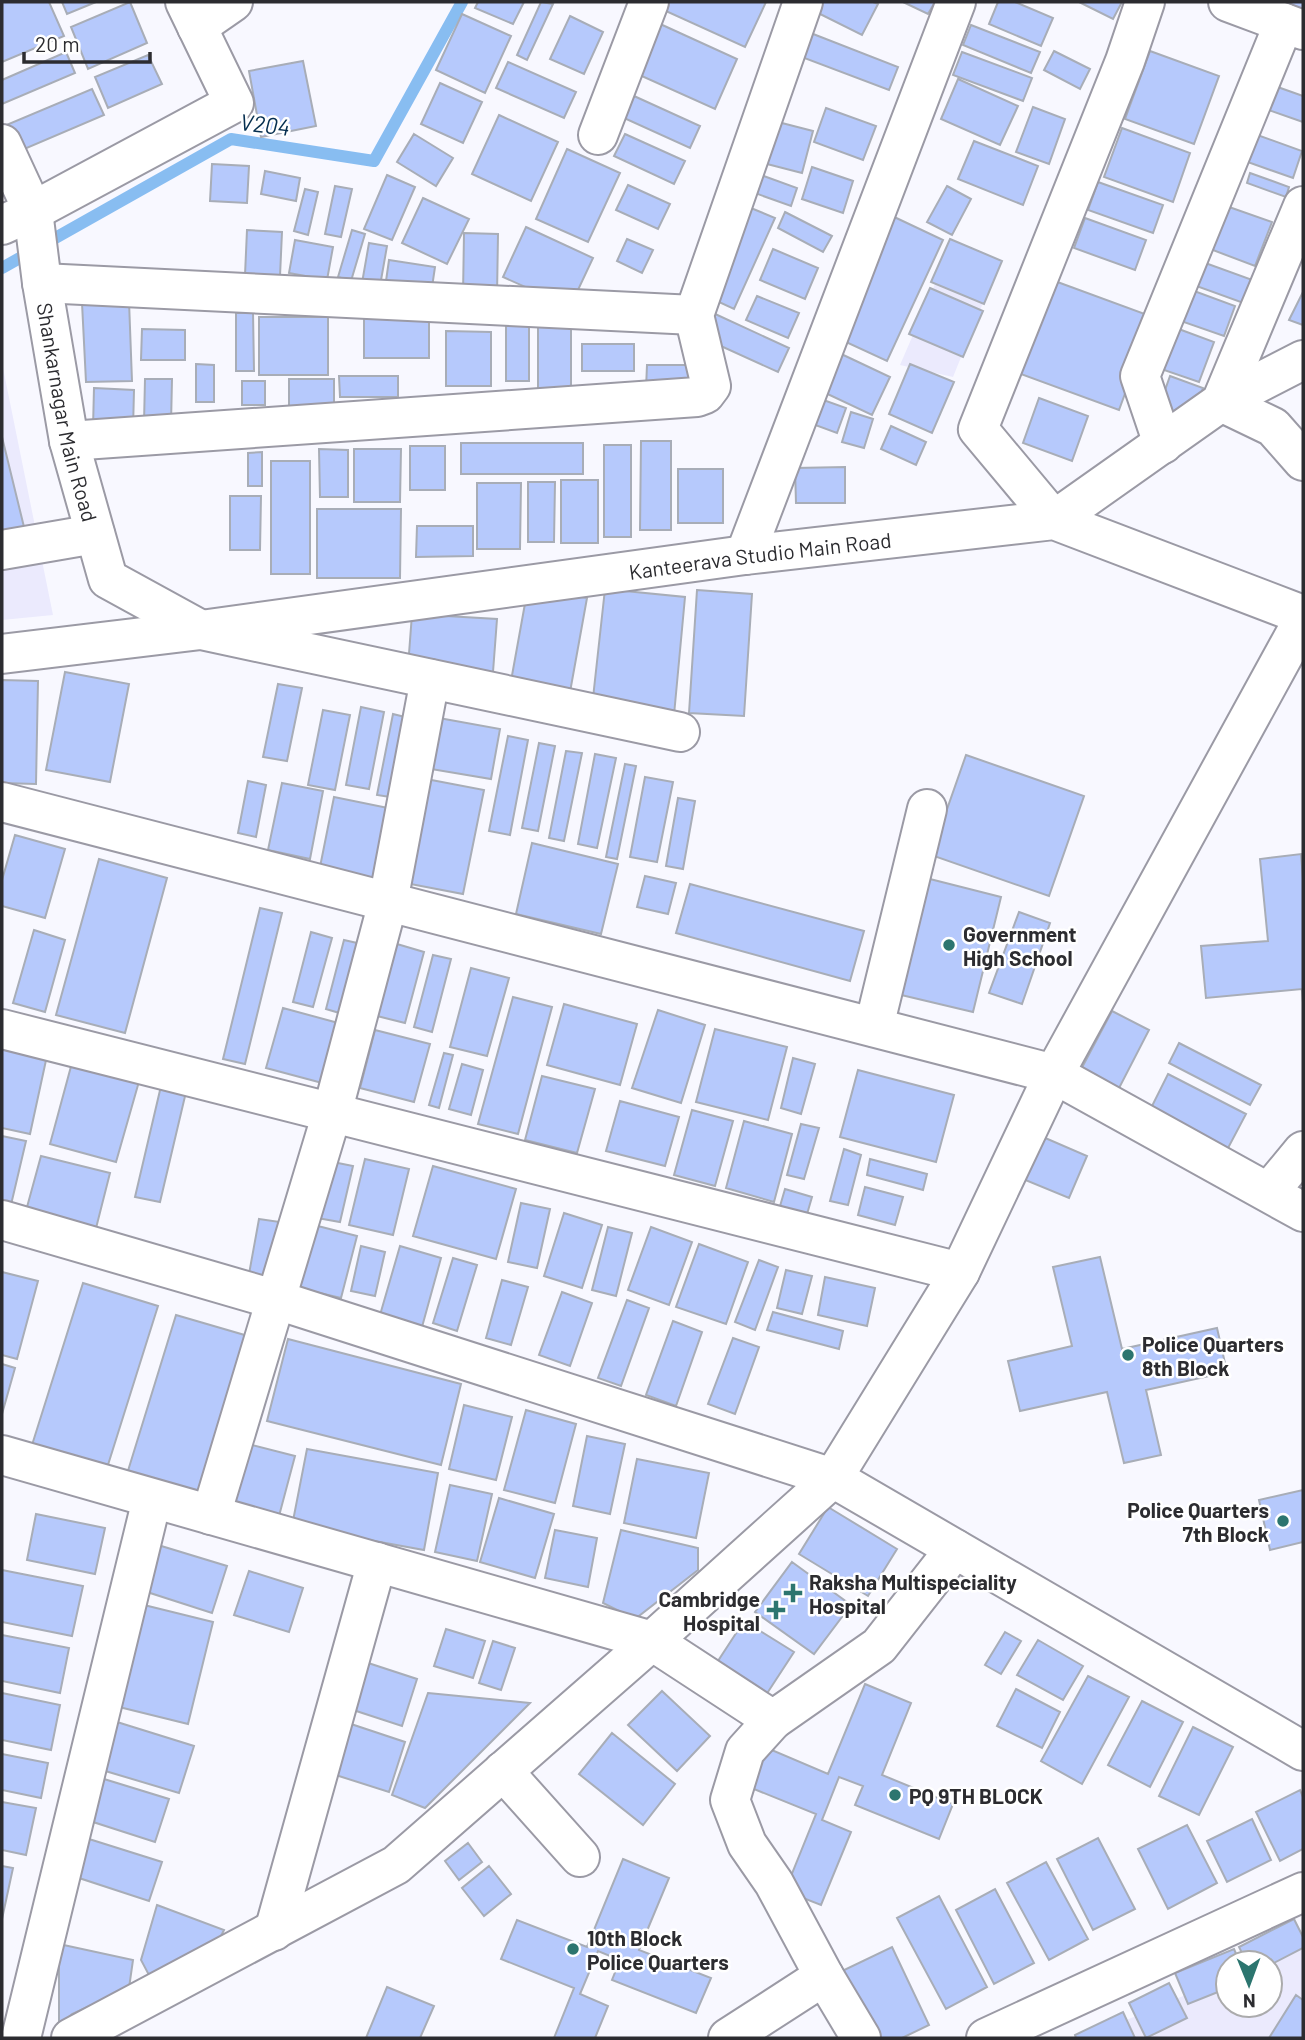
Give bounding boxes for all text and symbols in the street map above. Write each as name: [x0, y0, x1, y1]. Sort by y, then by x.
scale bar: [24, 21, 150, 65]
text: 20 m: [35, 31, 80, 56]
water label: V204: [238, 107, 292, 141]
street label: Shankarnagar Main Road: [33, 301, 104, 524]
street label: Kanteerava Studio Main Road: [627, 526, 892, 583]
place label: Government High School: [963, 921, 1077, 970]
marker: Government High School: [941, 937, 957, 953]
place label: Police Quarters 8th Block: [1142, 1331, 1284, 1380]
marker: Police Quarters 8th Block: [1120, 1347, 1136, 1363]
place label: Police Quarters 7th Block: [1127, 1497, 1269, 1546]
marker: Police Quarters 7th Block: [1275, 1513, 1291, 1529]
place label: Raksha Multispeciality Hospital: [809, 1569, 1017, 1618]
marker: Raksha Multispeciality Hospital: [783, 1583, 803, 1603]
place label: Cambridge Hospital: [658, 1586, 760, 1635]
marker: Cambridge Hospital: [766, 1600, 786, 1620]
place label: PQ 9TH BLOCK: [909, 1783, 1043, 1808]
marker: PQ 9TH BLOCK: [887, 1787, 903, 1803]
place label: 10th Block Police Quarters: [587, 1925, 729, 1974]
marker: 10th Block Police Quarters: [565, 1941, 581, 1957]
north arrow: [1214, 1949, 1284, 2019]
text: N: [1243, 1990, 1256, 2013]

